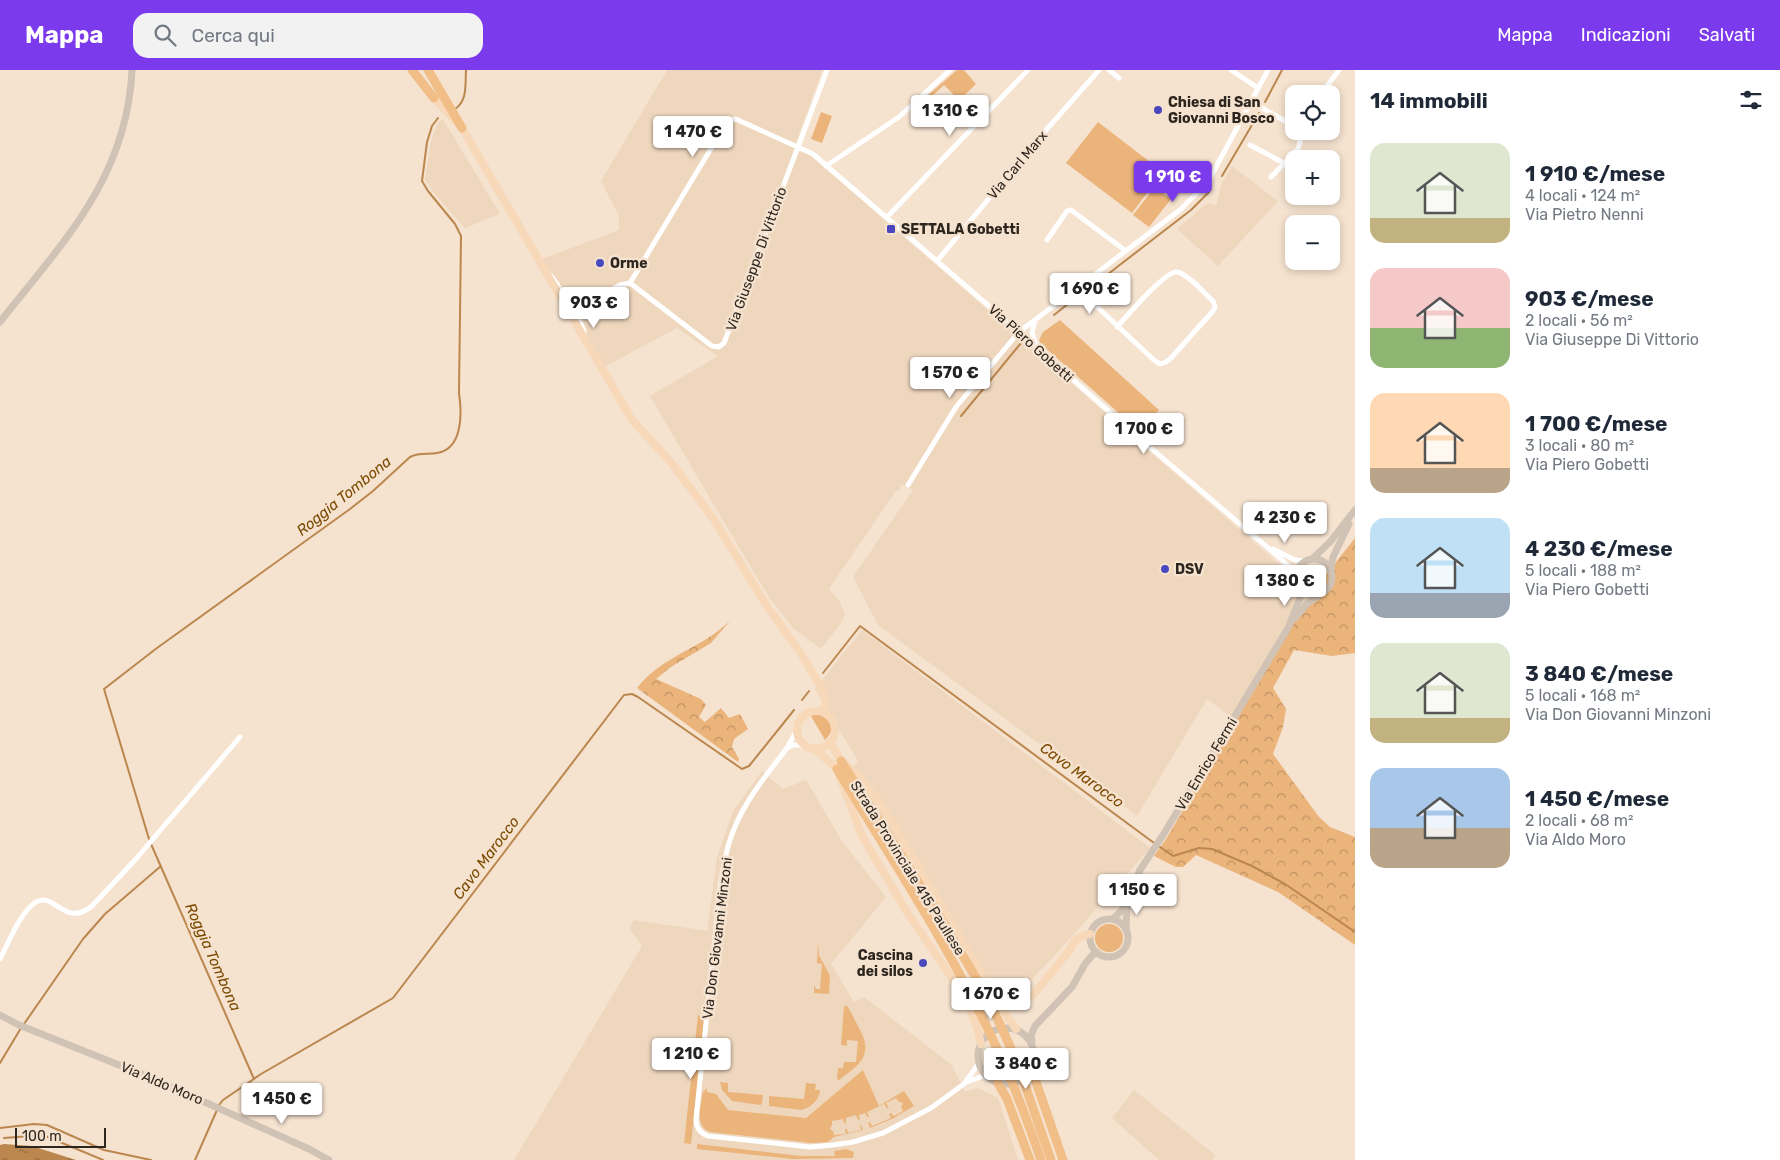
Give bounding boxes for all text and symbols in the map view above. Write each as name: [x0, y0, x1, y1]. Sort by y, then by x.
search box: [133, 13, 483, 58]
text: Mappa: [25, 21, 103, 49]
icon: search: [151, 21, 179, 49]
text: Cerca qui: [191, 24, 275, 47]
text: Mappa: [1497, 24, 1553, 46]
text: Indicazioni: [1581, 24, 1671, 46]
text: Salvati: [1699, 24, 1755, 46]
map controls: [1285, 85, 1340, 270]
button: locate: [1285, 85, 1340, 140]
icon: filters: [1737, 86, 1765, 114]
text: 14 immobili: [1370, 88, 1488, 113]
pin: 1 310 €: [904, 94, 996, 137]
place label: Chiesa di San Giovanni Bosco: [1168, 94, 1275, 127]
text: 1 310 €: [922, 101, 978, 120]
marker: Chiesa di San Giovanni Bosco: [1152, 104, 1164, 116]
pin: 1 470 €: [647, 116, 739, 158]
text: 1 470 €: [664, 122, 722, 141]
street label: Via Carl Marx: [984, 127, 1051, 203]
button: +: [1285, 150, 1340, 205]
pin: 1 910 €: [1127, 160, 1219, 203]
text: 1 910 €/mese: [1525, 161, 1665, 186]
icon: home: [1410, 163, 1470, 223]
text: 1 910 €: [1145, 167, 1201, 186]
street label: Via Giuseppe Di Vittorio: [722, 185, 791, 334]
text: 4 locali · 124 m²: [1525, 186, 1640, 205]
text: Via Pietro Nenni: [1525, 205, 1644, 224]
button: −: [1285, 215, 1340, 270]
place label: SETTALA Gobetti: [901, 221, 1020, 238]
marker: SETTALA Gobetti: [885, 223, 897, 235]
place label: Orme: [610, 255, 647, 272]
marker: Orme: [594, 257, 606, 269]
pin: 1 690 €: [1044, 272, 1136, 315]
text: 1 690 €: [1061, 279, 1119, 298]
pin: 903 €: [559, 286, 629, 329]
text: 903 €/mese: [1525, 286, 1654, 311]
icon: home: [1410, 288, 1470, 348]
text: 903 €: [570, 293, 618, 312]
street label: Via Piero Gobetti: [985, 301, 1077, 386]
text: 2 locali · 56 m²: [1525, 311, 1633, 330]
text: Via Giuseppe Di Vittorio: [1525, 330, 1699, 349]
pin: 1 570 €: [904, 356, 996, 399]
text: 1 570 €: [921, 363, 979, 382]
text: 1 700 €/mese: [1525, 411, 1668, 436]
pin: 1 700 €: [1098, 412, 1190, 455]
icon: home: [1410, 413, 1470, 473]
text: 1 700 €: [1115, 419, 1173, 438]
text: 3 locali · 80 m²: [1525, 436, 1634, 455]
water label: Roggia Tombona: [293, 452, 395, 540]
text: Via Piero Gobetti: [1525, 455, 1649, 474]
pin: 4 230 €: [1239, 502, 1331, 544]
text: 4 230 €: [1254, 508, 1316, 527]
text: 4 230 €/mese: [1525, 536, 1673, 561]
icon: home: [1410, 538, 1470, 598]
place label: DSV: [1175, 561, 1204, 578]
text: 5 locali · 188 m²: [1525, 561, 1641, 580]
marker: DSV: [1159, 563, 1171, 575]
pin: 1 380 €: [1239, 564, 1331, 607]
text: 1 380 €: [1255, 571, 1315, 590]
text: Via Piero Gobetti: [1525, 580, 1649, 599]
text: 3 840 €/mese: [1525, 661, 1673, 686]
icon: home: [1410, 663, 1470, 723]
text: 5 locali · 168 m²: [1525, 686, 1640, 705]
text: Via Don Giovanni Minzoni: [1525, 705, 1711, 724]
street label: Via Enrico Fermi: [1172, 715, 1241, 814]
water label: Cavo Marocco: [1037, 739, 1128, 812]
street label: Strada Provinciale 415 Paullese: [847, 778, 969, 959]
text: 1 450 €/mese: [1525, 786, 1669, 811]
icon: home: [1410, 788, 1470, 848]
text: 2 locali · 68 m²: [1525, 811, 1633, 830]
water label: Cavo Marocco: [449, 813, 523, 903]
text: Via Aldo Moro: [1525, 830, 1626, 849]
street label: Via Don Giovanni Minzoni: [699, 856, 736, 1020]
pin: 1 150 €: [1091, 874, 1183, 916]
text: 1 150 €: [1109, 880, 1165, 899]
water label: Roggia Tombona: [181, 900, 245, 1014]
place label: Cascina dei silos: [857, 947, 913, 980]
marker: Cascina dei silos: [917, 957, 929, 969]
pin: 1 670 €: [945, 978, 1037, 1020]
text: 1 670 €: [962, 984, 1020, 1003]
pin: 1 210 €: [645, 1038, 737, 1080]
text: 1 210 €: [663, 1044, 719, 1063]
pin: 3 840 €: [980, 1048, 1072, 1090]
text: 3 840 €: [995, 1054, 1057, 1073]
street label: Via Aldo Moro: [118, 1058, 206, 1109]
pin: 1 450 €: [236, 1082, 328, 1125]
text: 1 450 €: [252, 1089, 312, 1108]
scale bar: [15, 1125, 106, 1148]
text: 100 m: [22, 1128, 62, 1145]

